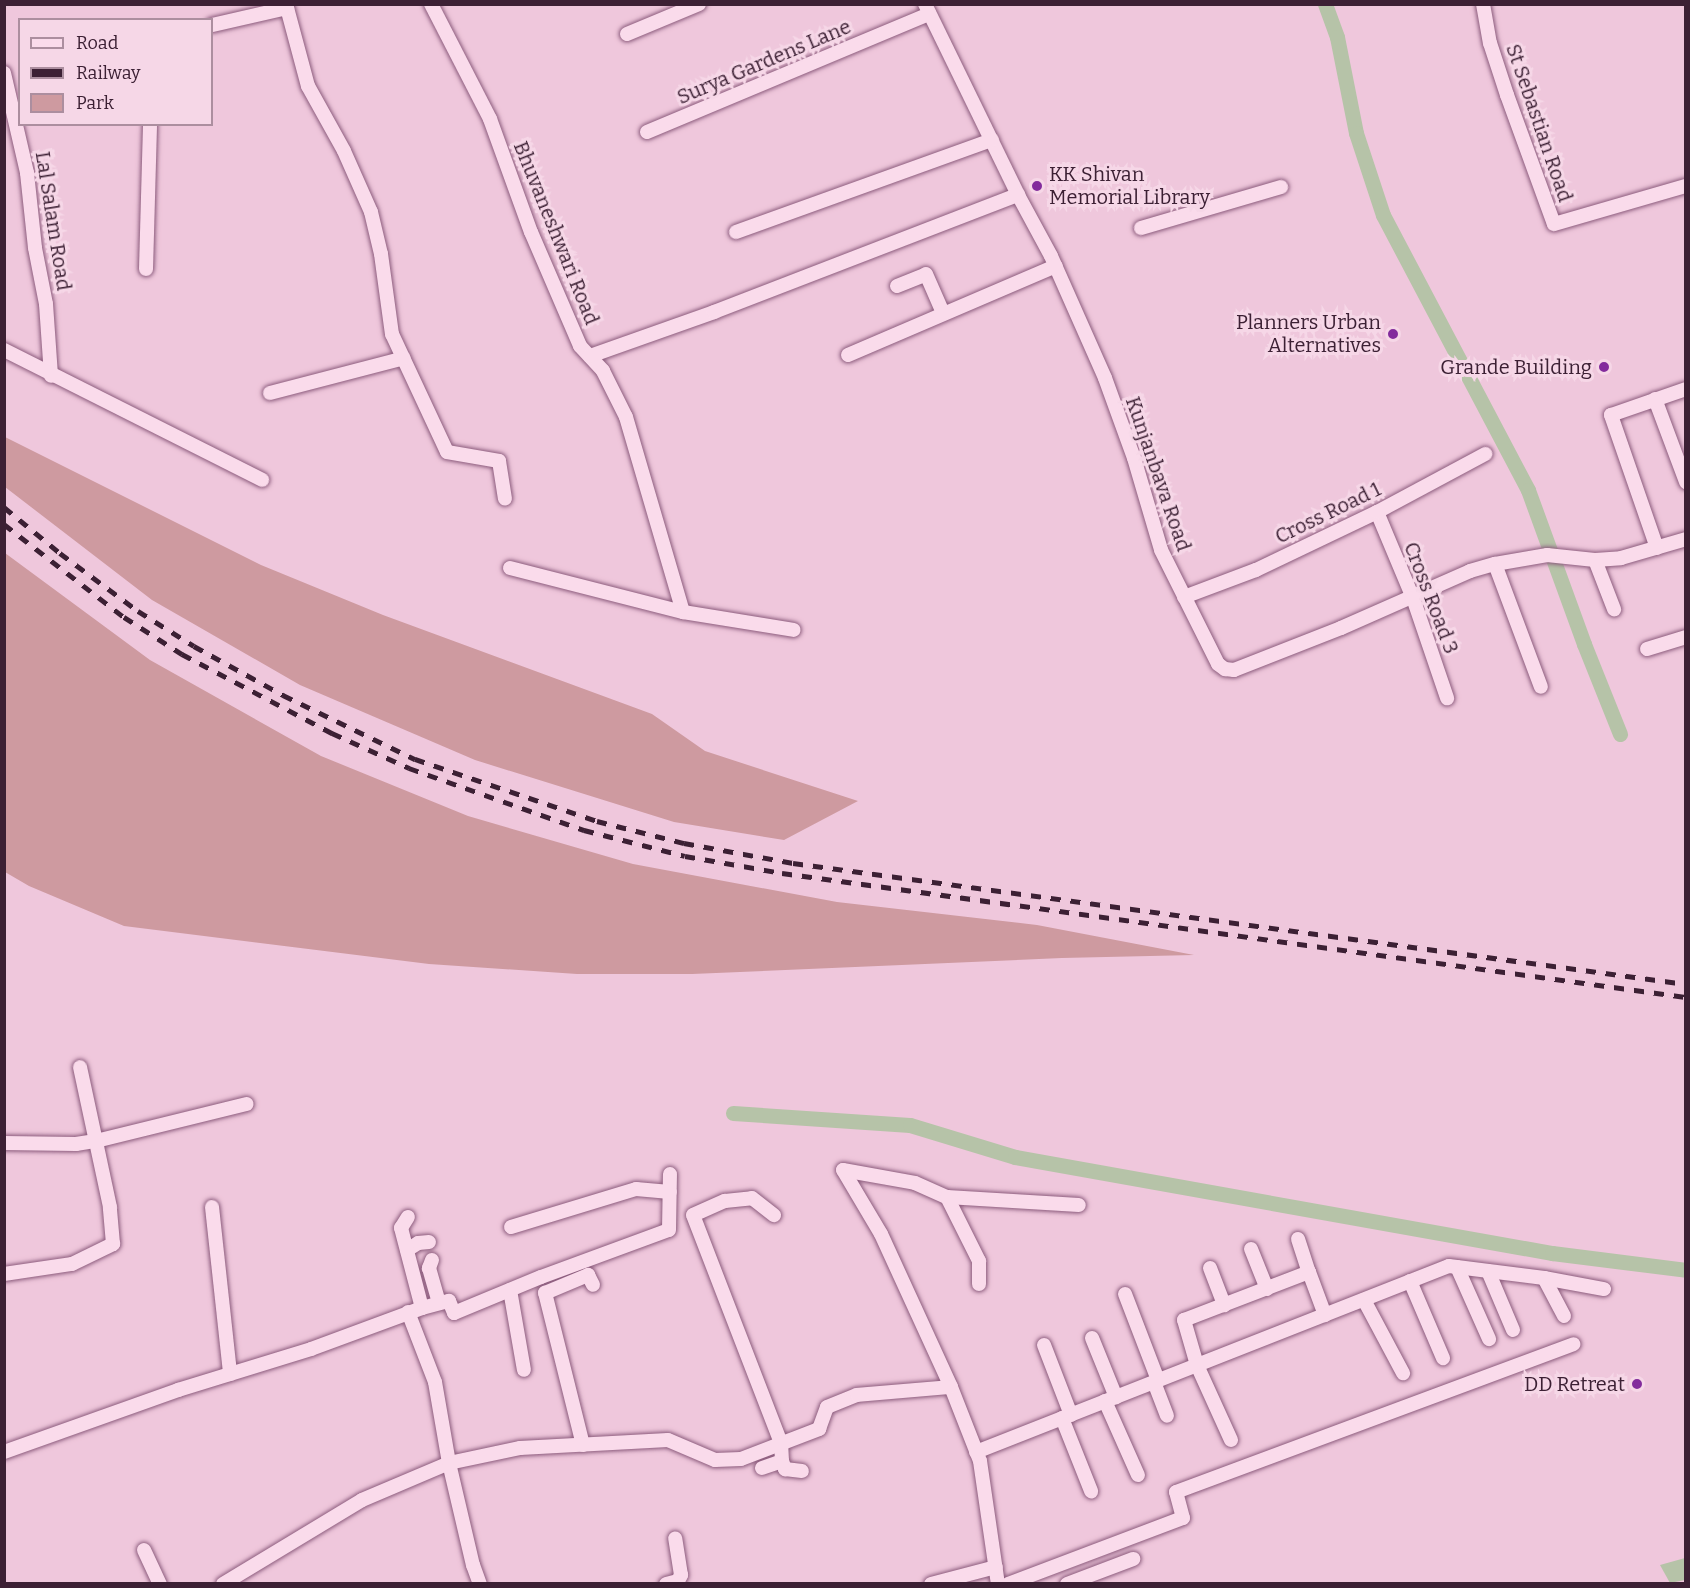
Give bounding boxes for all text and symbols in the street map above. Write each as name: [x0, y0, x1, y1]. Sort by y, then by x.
street label: Surya Gardens Lane: [673, 15, 855, 109]
legend: [18, 18, 213, 126]
text: Road: [76, 32, 118, 54]
street label: St Sebastian Road: [1501, 41, 1577, 205]
text: Railway: [76, 62, 140, 84]
text: Park: [76, 92, 114, 114]
street label: Bhuvaneshwari Road: [508, 138, 604, 328]
street label: Lal Salam Road: [30, 150, 76, 292]
place label: KK Shivan Memorial Library: [1049, 162, 1210, 209]
marker: KK Shivan Memorial Library: [1030, 179, 1044, 193]
place label: Planners Urban Alternatives: [1236, 310, 1381, 357]
marker: Planners Urban Alternatives: [1386, 327, 1400, 341]
place label: Grande Building: [1440, 355, 1592, 379]
marker: Grande Building: [1597, 360, 1611, 374]
street label: Kunjanbava Road: [1120, 394, 1196, 554]
street label: Cross Road 1: [1271, 477, 1385, 549]
street label: Cross Road 3: [1399, 539, 1463, 657]
place label: DD Retreat: [1524, 1372, 1625, 1396]
marker: DD Retreat: [1630, 1377, 1644, 1391]

